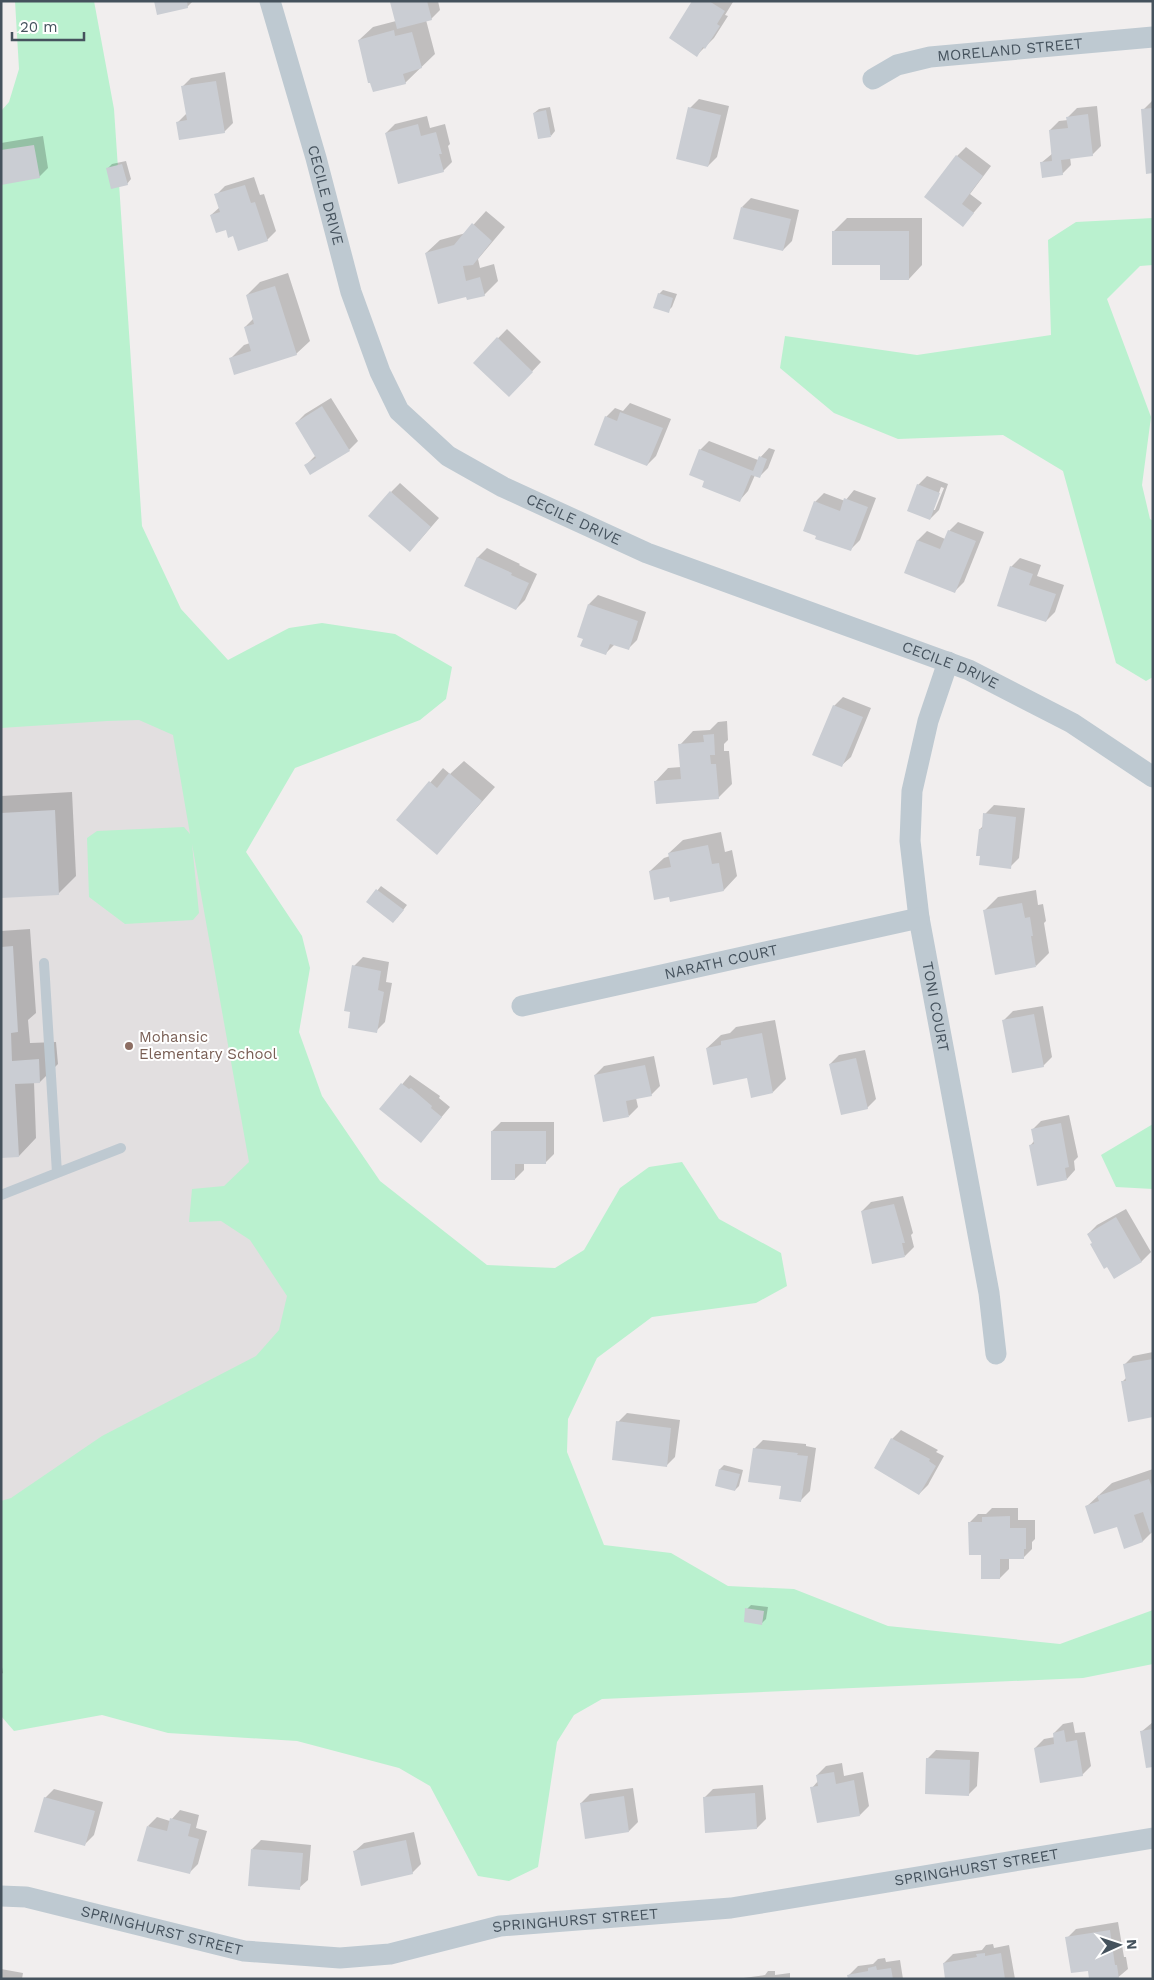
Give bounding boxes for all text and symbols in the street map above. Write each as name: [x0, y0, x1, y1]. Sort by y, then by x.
scale bar: [12, 10, 85, 42]
text: 20 m: [20, 18, 58, 36]
street label: MORELAND STREET: [936, 34, 1083, 65]
street label: CECILE DRIVE: [304, 143, 347, 247]
street label: CECILE DRIVE: [523, 490, 624, 549]
street label: CECILE DRIVE: [900, 637, 1002, 693]
street label: NARATH COURT: [663, 941, 780, 983]
street label: TONI COURT: [918, 960, 953, 1053]
place label: Mohansic Elementary School: [139, 1028, 278, 1063]
marker: Mohansic Elementary School: [123, 1040, 135, 1052]
street label: SPRINGHURST STREET: [893, 1845, 1060, 1890]
street label: SPRINGHURST STREET: [79, 1902, 245, 1959]
street label: SPRINGHURST STREET: [490, 1905, 659, 1937]
north arrow: [1094, 1920, 1144, 1970]
text: N: [1124, 1939, 1140, 1950]

